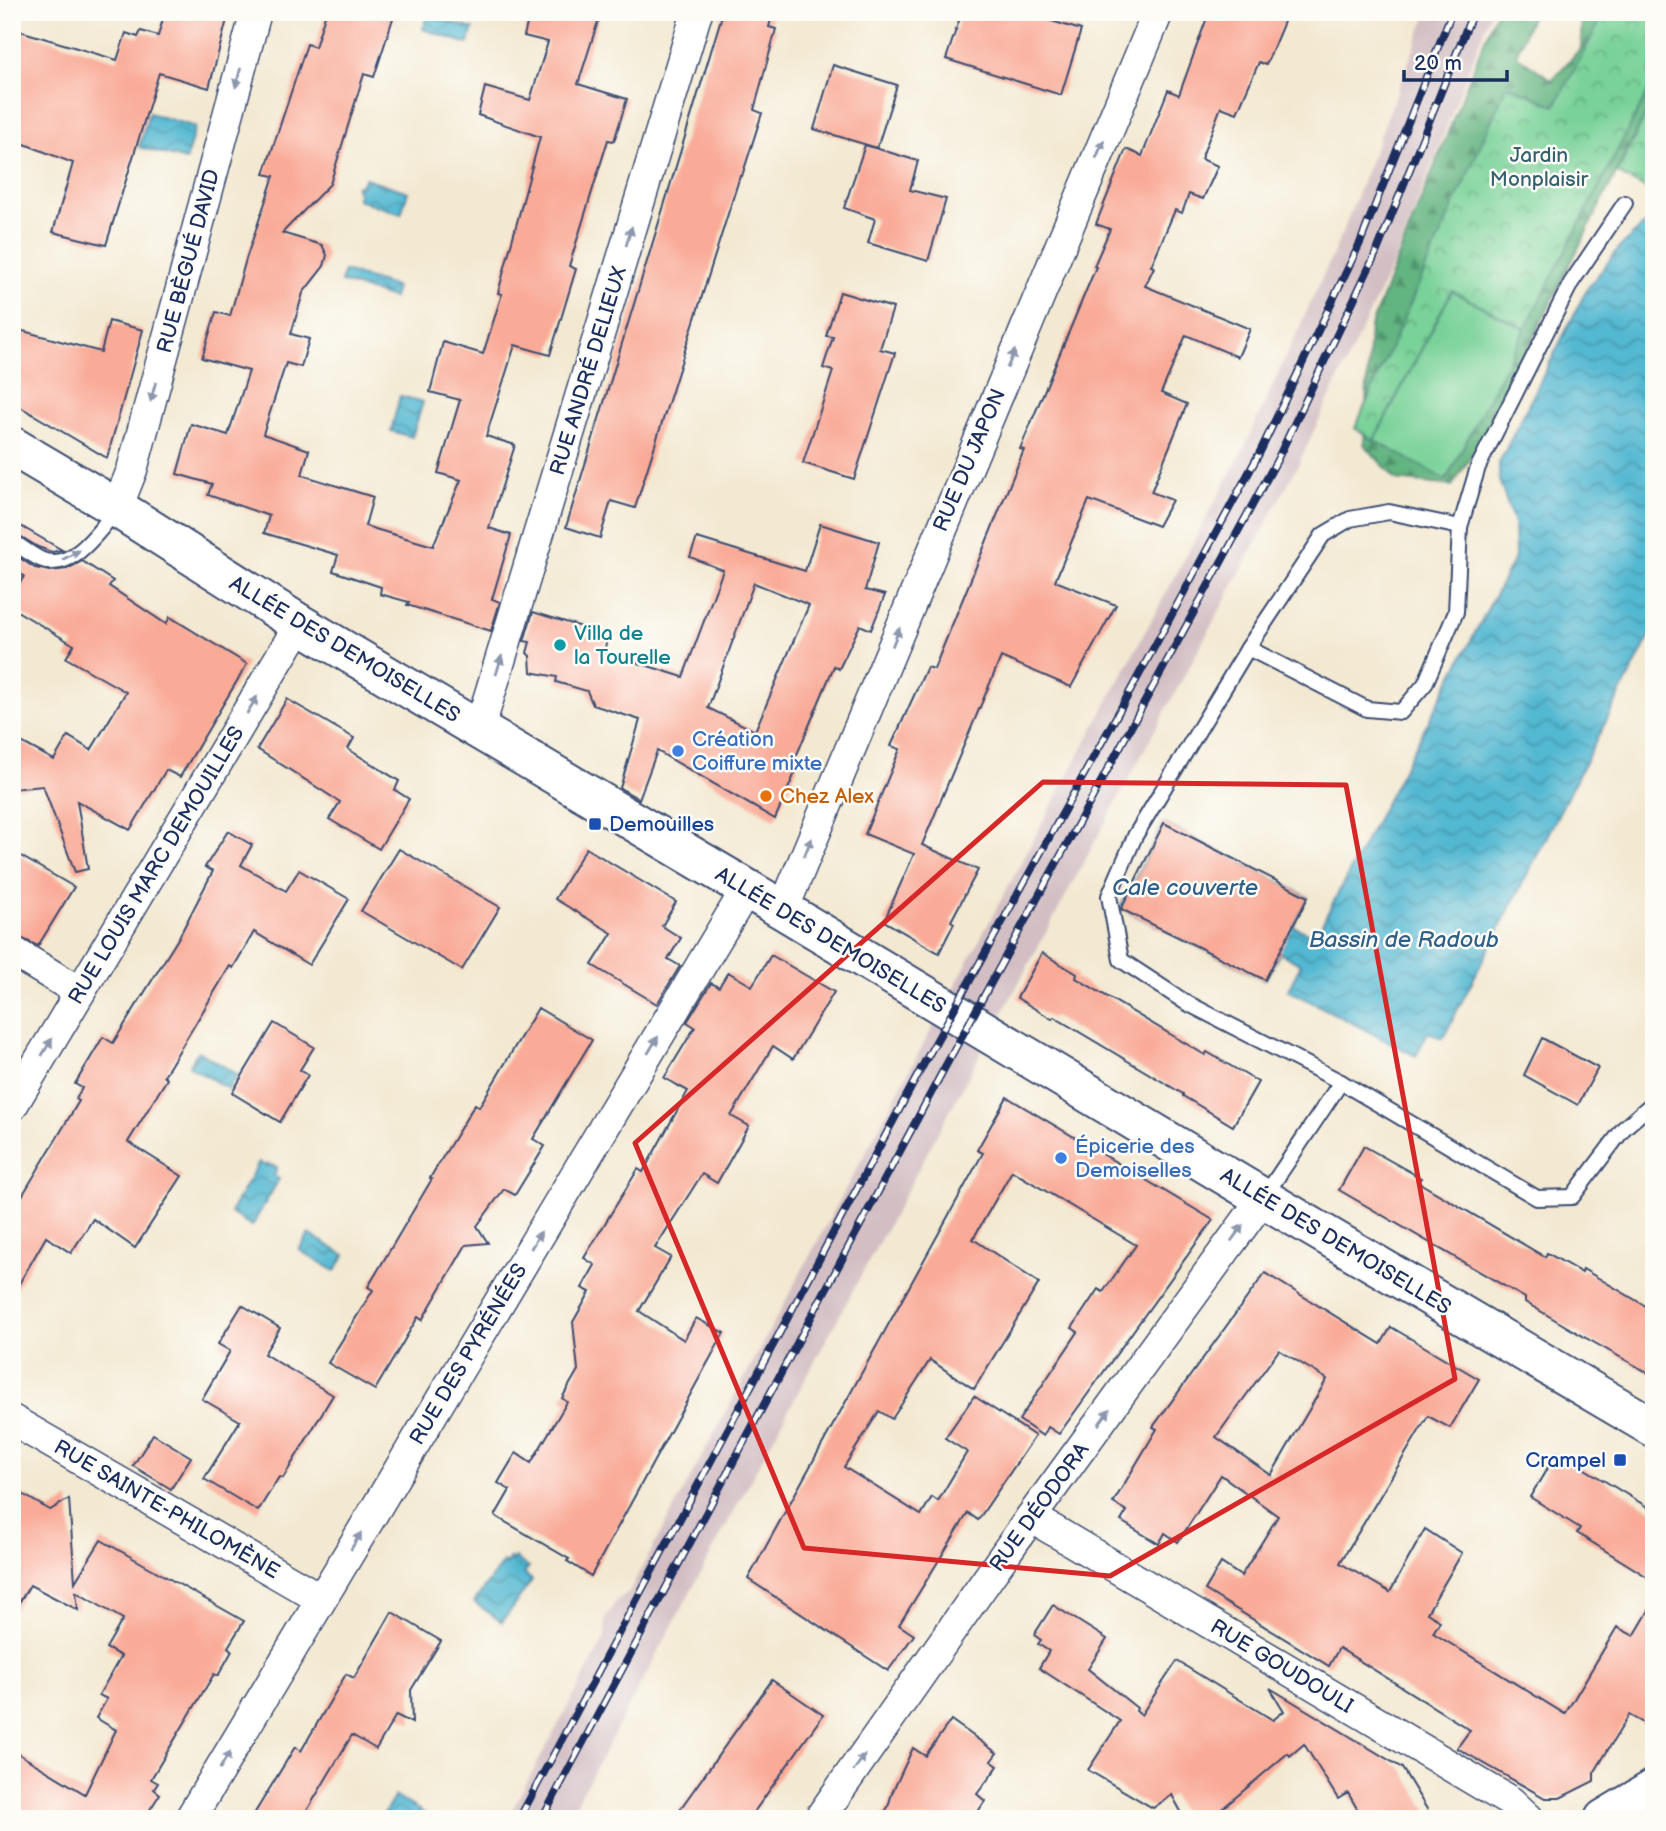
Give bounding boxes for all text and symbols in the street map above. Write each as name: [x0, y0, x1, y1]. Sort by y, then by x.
scale bar: [1404, 38, 1507, 82]
text: 20 m: [1414, 51, 1462, 76]
one-way arrow: [232, 67, 243, 89]
one-way arrow: [1094, 139, 1106, 159]
park label: Jardin Monplaisir: [1490, 143, 1589, 192]
street label: RUE BÈGUÉ DAVID: [152, 167, 225, 356]
one-way arrow: [625, 225, 635, 246]
street label: RUE ANDRÉ DELIEUX: [545, 264, 632, 478]
one-way arrow: [1006, 348, 1017, 369]
one-way arrow: [147, 381, 158, 403]
street label: RUE DU JAPON: [928, 385, 1011, 535]
one-way arrow: [61, 549, 81, 560]
street label: ALLÉE DES DEMOISELLES: [225, 571, 465, 728]
place label: Villa de la Tourelle: [574, 621, 671, 670]
one-way arrow: [890, 626, 901, 647]
marker: Villa de la Tourelle: [552, 637, 568, 653]
one-way arrow: [494, 654, 504, 675]
one-way arrow: [246, 695, 259, 714]
street label: RUE LOUIS MARC DEMOUILLES: [63, 722, 250, 1009]
place label: Création Coiffure mixte: [692, 727, 822, 776]
marker: Création Coiffure mixte: [670, 743, 686, 759]
place label: Chez Alex: [780, 784, 874, 809]
marker: Chez Alex: [758, 788, 774, 804]
place label: Demouilles: [609, 812, 714, 837]
marker: Demouilles: [587, 816, 603, 832]
one-way arrow: [803, 836, 814, 857]
street label: ALLÉE DES DEMOISELLES: [711, 862, 951, 1019]
water label: Cale couverte: [1112, 874, 1258, 902]
water label: Bassin de Radoub: [1309, 926, 1499, 954]
one-way arrow: [646, 1036, 659, 1055]
one-way arrow: [41, 1037, 54, 1056]
place label: Épicerie des Demoiselles: [1075, 1134, 1195, 1183]
marker: Épicerie des Demoiselles: [1053, 1150, 1069, 1166]
street label: ALLÉE DES DEMOISELLES: [1216, 1163, 1456, 1320]
one-way arrow: [1230, 1224, 1244, 1242]
one-way arrow: [529, 1231, 542, 1250]
street label: RUE DES PYRÉNÉES: [404, 1259, 532, 1449]
one-way arrow: [1096, 1409, 1111, 1427]
street label: RUE SAINTE-PHILOMÈNE: [50, 1435, 284, 1584]
street label: RUE DÉODORA: [984, 1438, 1095, 1577]
place label: Crampel: [1525, 1448, 1606, 1473]
marker: Crampel: [1612, 1452, 1628, 1468]
one-way arrow: [349, 1531, 362, 1550]
street label: RUE GOUDOULI: [1206, 1614, 1358, 1719]
one-way arrow: [219, 1751, 231, 1770]
one-way arrow: [852, 1754, 866, 1772]

